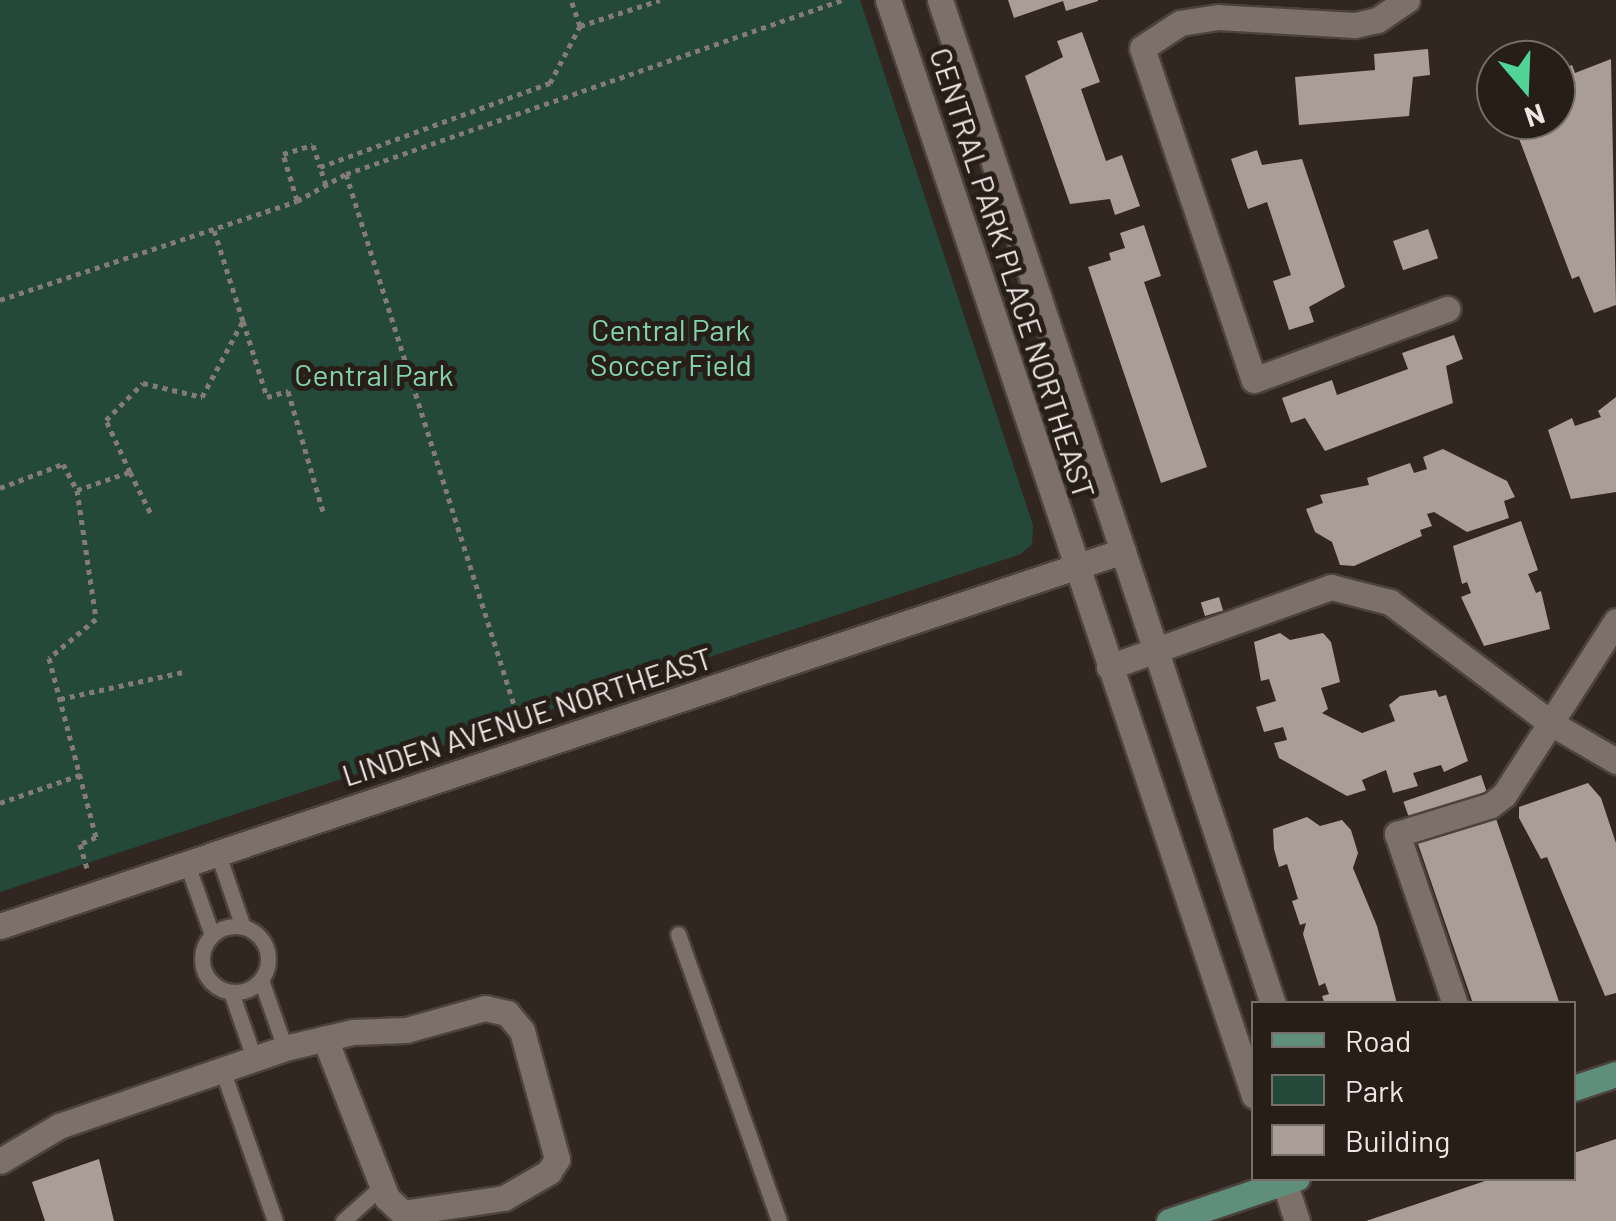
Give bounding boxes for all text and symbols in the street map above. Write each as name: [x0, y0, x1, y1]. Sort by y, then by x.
north arrow: [1476, 40, 1576, 140]
street label: CENTRAL PARK PLACE NORTHEAST: [923, 43, 1103, 503]
text: N: [1521, 97, 1549, 136]
park label: Central Park Soccer Field: [590, 311, 752, 382]
park label: Central Park: [294, 356, 454, 392]
street label: LINDEN AVENUE NORTHEAST: [337, 639, 717, 793]
legend: [1251, 1001, 1576, 1181]
text: Road: [1345, 1022, 1411, 1058]
text: Park: [1345, 1072, 1404, 1108]
text: Building: [1345, 1122, 1450, 1158]

